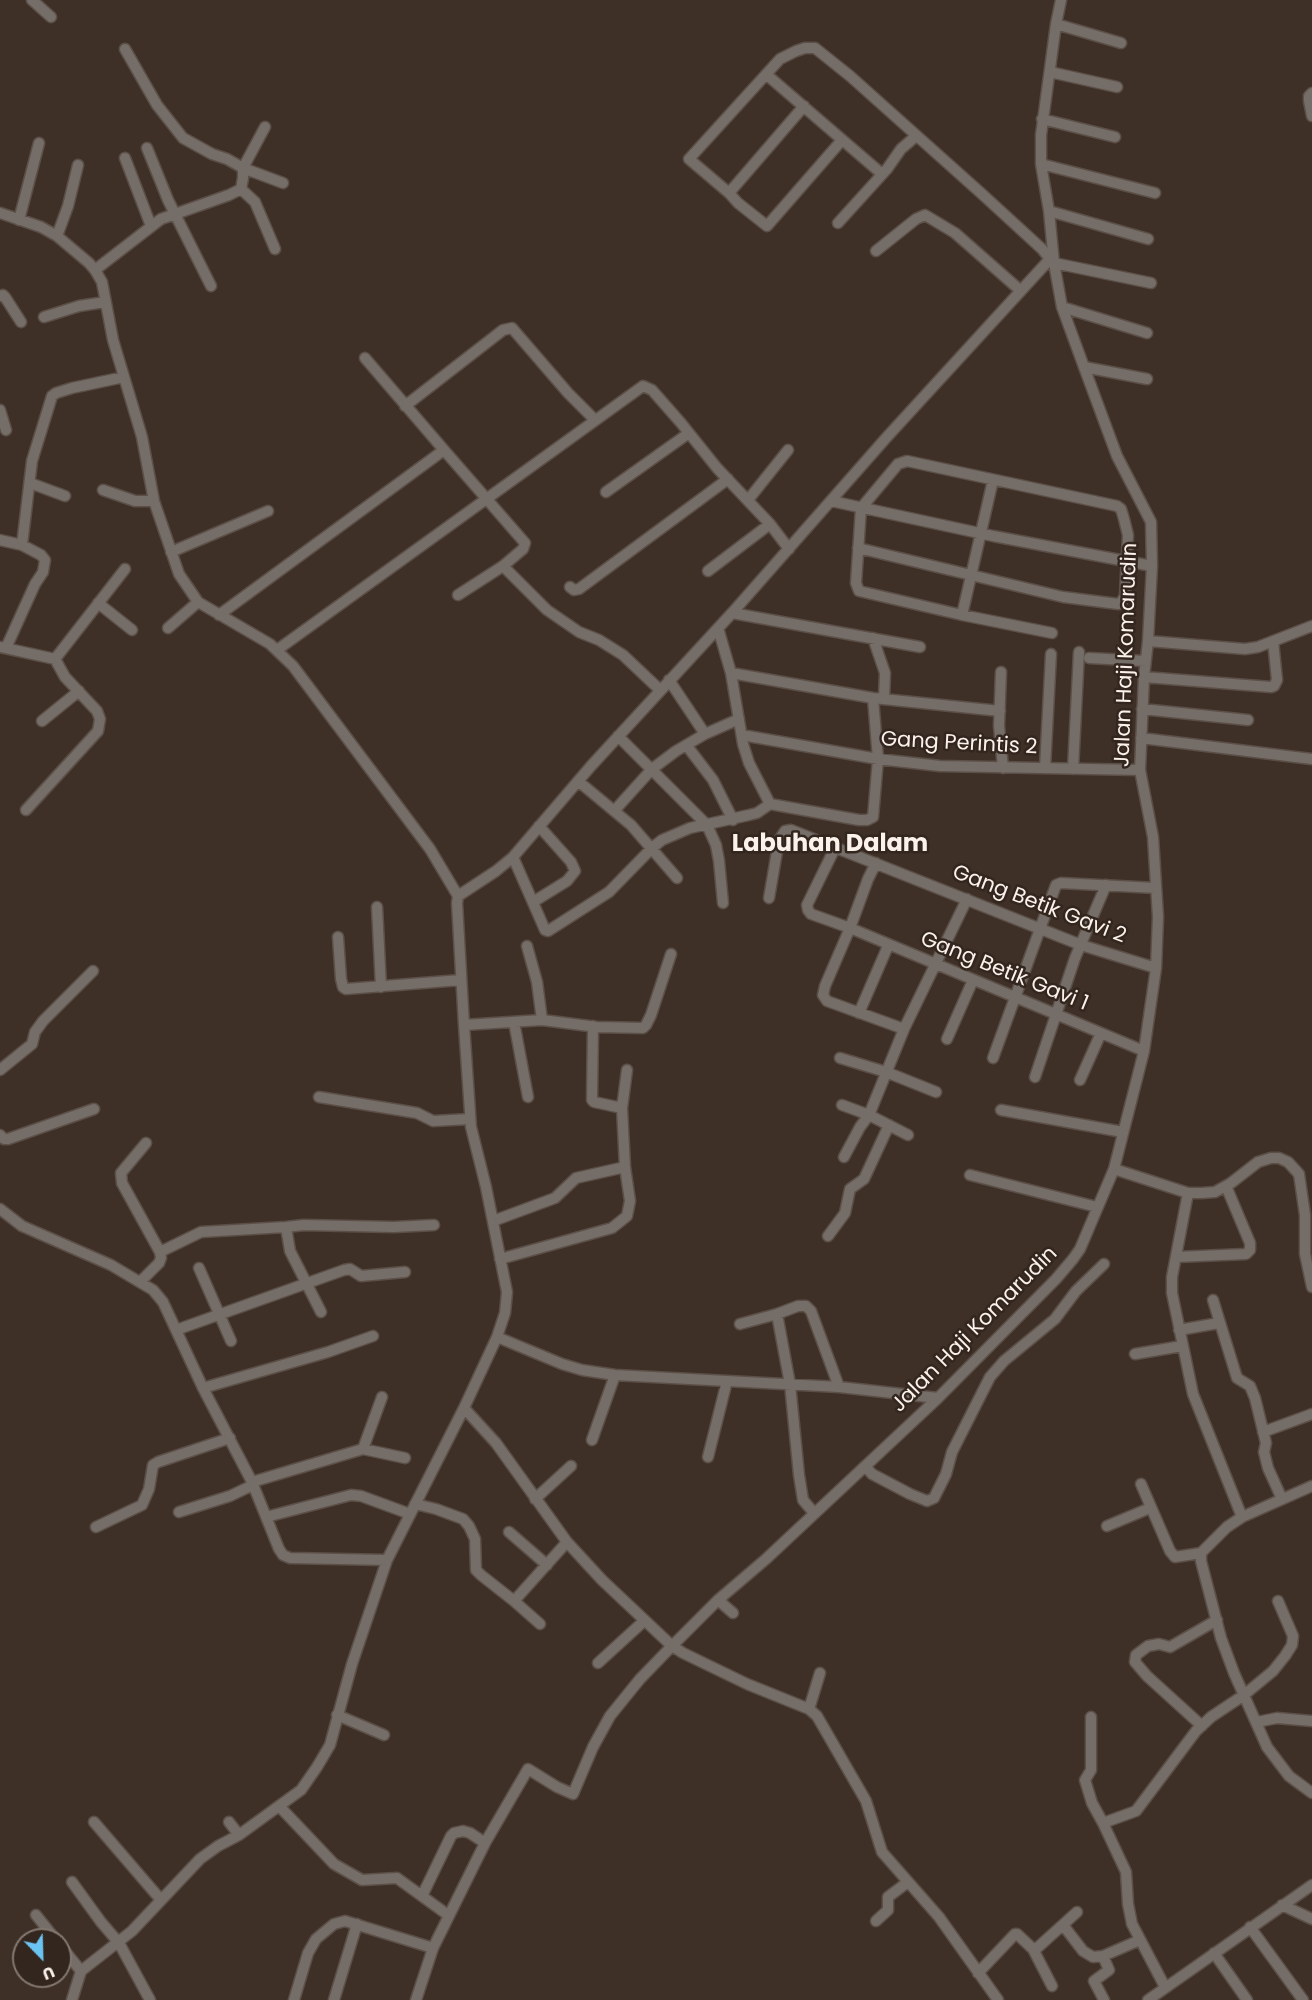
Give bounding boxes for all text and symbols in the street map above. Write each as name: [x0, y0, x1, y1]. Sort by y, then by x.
street label: Jalan Haji Komarudin: [1110, 542, 1144, 768]
street label: Gang Perintis 2: [880, 727, 1038, 761]
district label: Labuhan Dalam: [732, 831, 928, 859]
street label: Gang Betik Gavi 2: [949, 860, 1129, 950]
street label: Gang Betik Gavi 1: [916, 927, 1092, 1017]
street label: Jalan Haji Komarudin: [887, 1242, 1063, 1418]
north arrow: [12, 1928, 72, 1988]
text: U: [39, 1960, 58, 1986]

